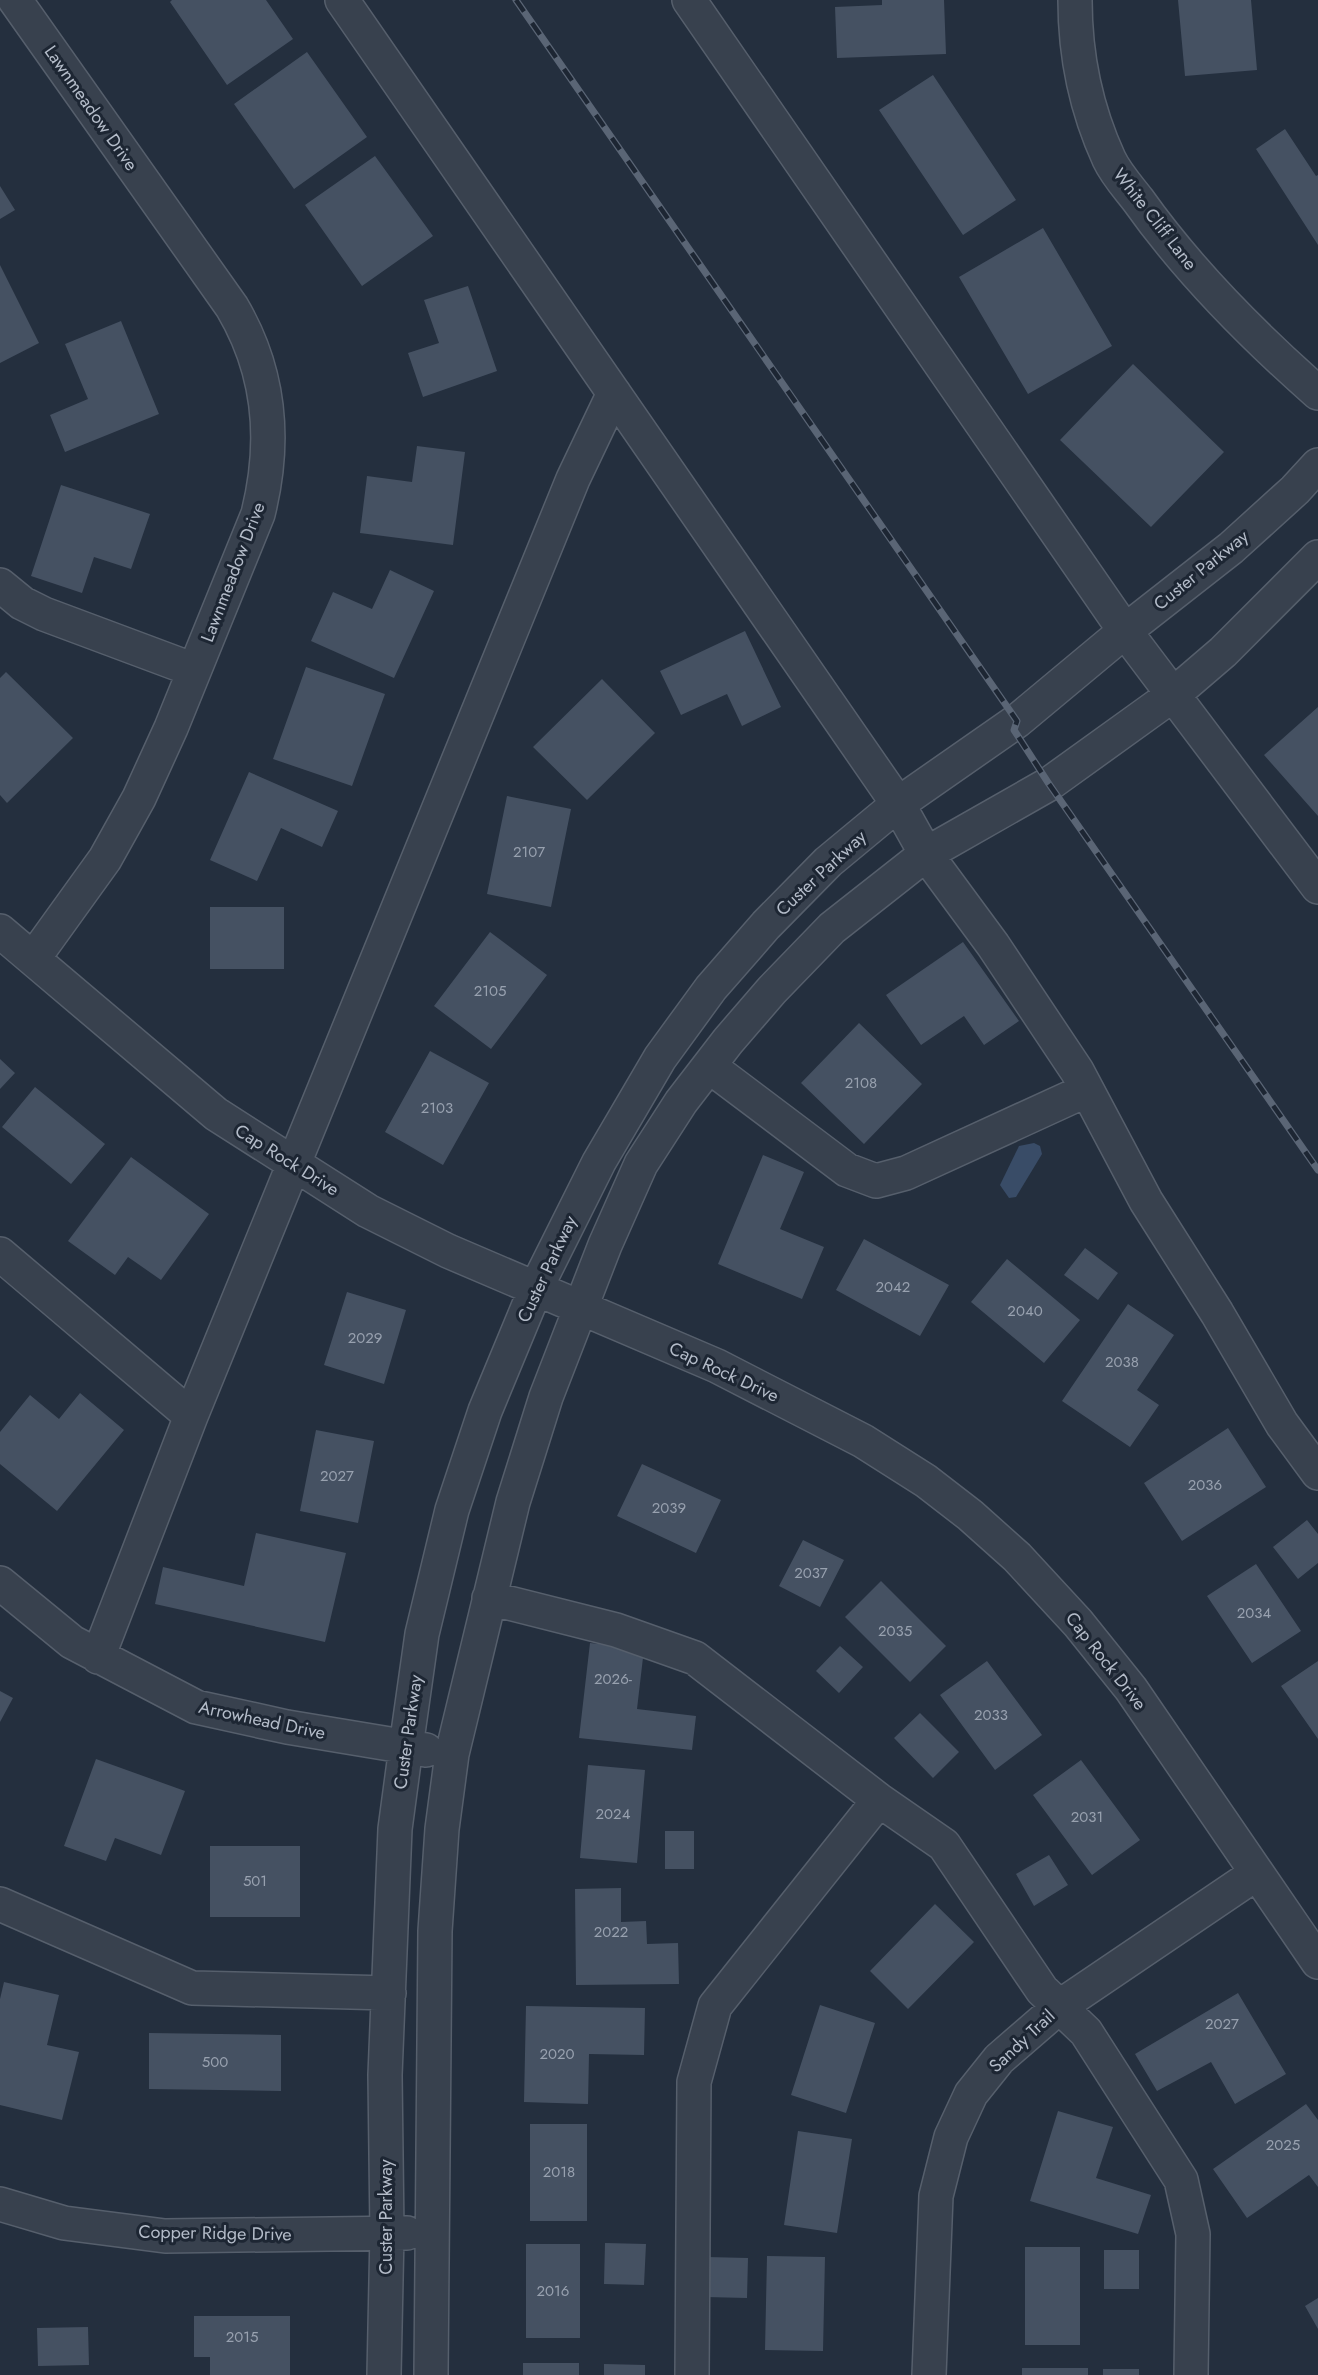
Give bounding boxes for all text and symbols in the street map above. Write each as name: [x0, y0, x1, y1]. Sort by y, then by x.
street label: Lawnmeadow Drive: [38, 40, 144, 176]
street label: White Cliff Lane: [1107, 162, 1203, 276]
street label: Lawnmeadow Drive: [194, 498, 272, 646]
street label: Custer Parkway: [1148, 524, 1254, 616]
street label: Custer Parkway: [770, 824, 872, 922]
house number: 2107: [513, 841, 545, 863]
house number: 2105: [474, 980, 506, 1002]
house number: 2108: [845, 1072, 877, 1094]
house number: 2103: [421, 1097, 453, 1119]
street label: Cap Rock Drive: [230, 1118, 344, 1202]
street label: Custer Parkway: [511, 1211, 583, 1327]
house number: 2042: [876, 1276, 910, 1298]
house number: 2040: [1007, 1300, 1043, 1322]
house number: 2029: [348, 1327, 382, 1349]
street label: Cap Rock Drive: [665, 1335, 783, 1409]
house number: 2038: [1105, 1351, 1139, 1373]
house number: 2027: [320, 1465, 354, 1487]
house number: 2036: [1188, 1474, 1222, 1496]
house number: 2039: [652, 1497, 686, 1519]
house number: 2037: [794, 1562, 828, 1584]
house number: 2034: [1237, 1602, 1271, 1624]
street label: Cap Rock Drive: [1059, 1606, 1153, 1716]
house number: 2035: [878, 1620, 912, 1642]
house number: 2026-: [594, 1668, 633, 1690]
street label: Custer Parkway: [387, 1673, 429, 1791]
street label: Arrowhead Drive: [196, 1694, 328, 1746]
house number: 2033: [974, 1704, 1008, 1726]
house number: 2024: [596, 1803, 631, 1825]
house number: 2031: [1071, 1806, 1103, 1828]
house number: 501: [243, 1870, 267, 1892]
house number: 2022: [594, 1921, 628, 1943]
street label: Sandy Trail: [983, 2003, 1061, 2079]
house number: 2027: [1205, 2013, 1239, 2035]
house number: 2020: [539, 2043, 575, 2065]
house number: 500: [202, 2051, 228, 2073]
house number: 2025: [1266, 2134, 1300, 2156]
street label: Custer Parkway: [373, 2159, 399, 2275]
house number: 2018: [543, 2161, 575, 2183]
street label: Copper Ridge Drive: [138, 2219, 292, 2247]
house number: 2016: [537, 2280, 569, 2302]
house number: 2015: [226, 2326, 258, 2348]

